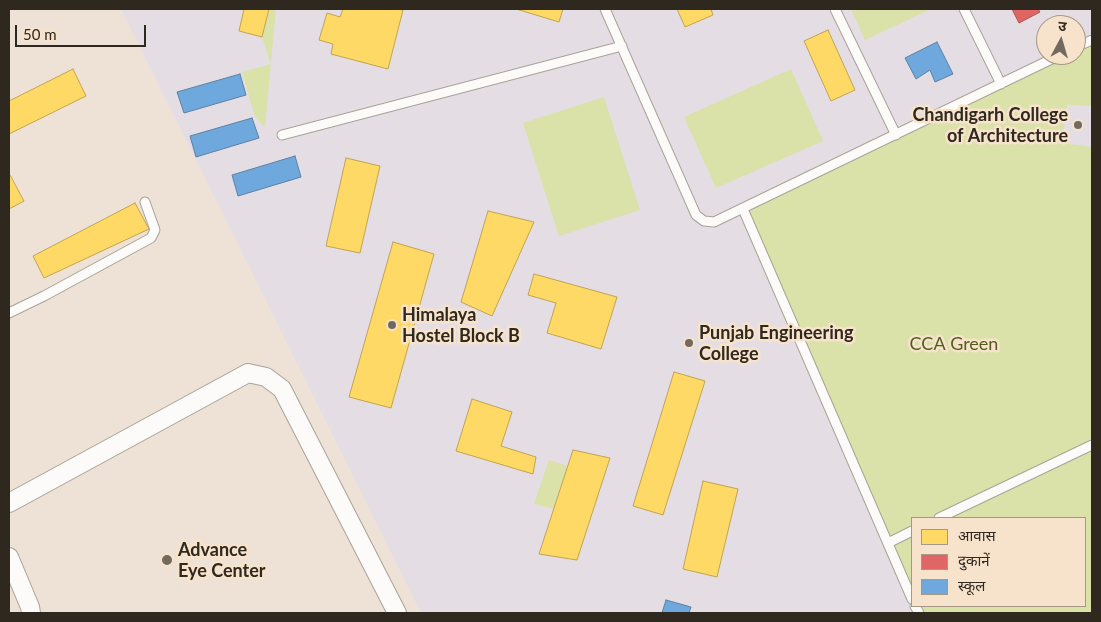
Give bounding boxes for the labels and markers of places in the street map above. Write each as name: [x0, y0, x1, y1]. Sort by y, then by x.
place label: Chandigarh College of Architecture: [912, 104, 1068, 146]
marker: Chandigarh College of Architecture: [1072, 119, 1084, 131]
place label: Himalaya Hostel Block B: [402, 304, 520, 346]
marker: Himalaya Hostel Block B: [386, 319, 398, 331]
place label: Punjab Engineering College: [699, 322, 853, 364]
marker: Punjab Engineering College: [683, 337, 695, 349]
place label: Advance Eye Center: [178, 539, 266, 582]
marker: Advance Eye Center: [160, 553, 174, 567]

